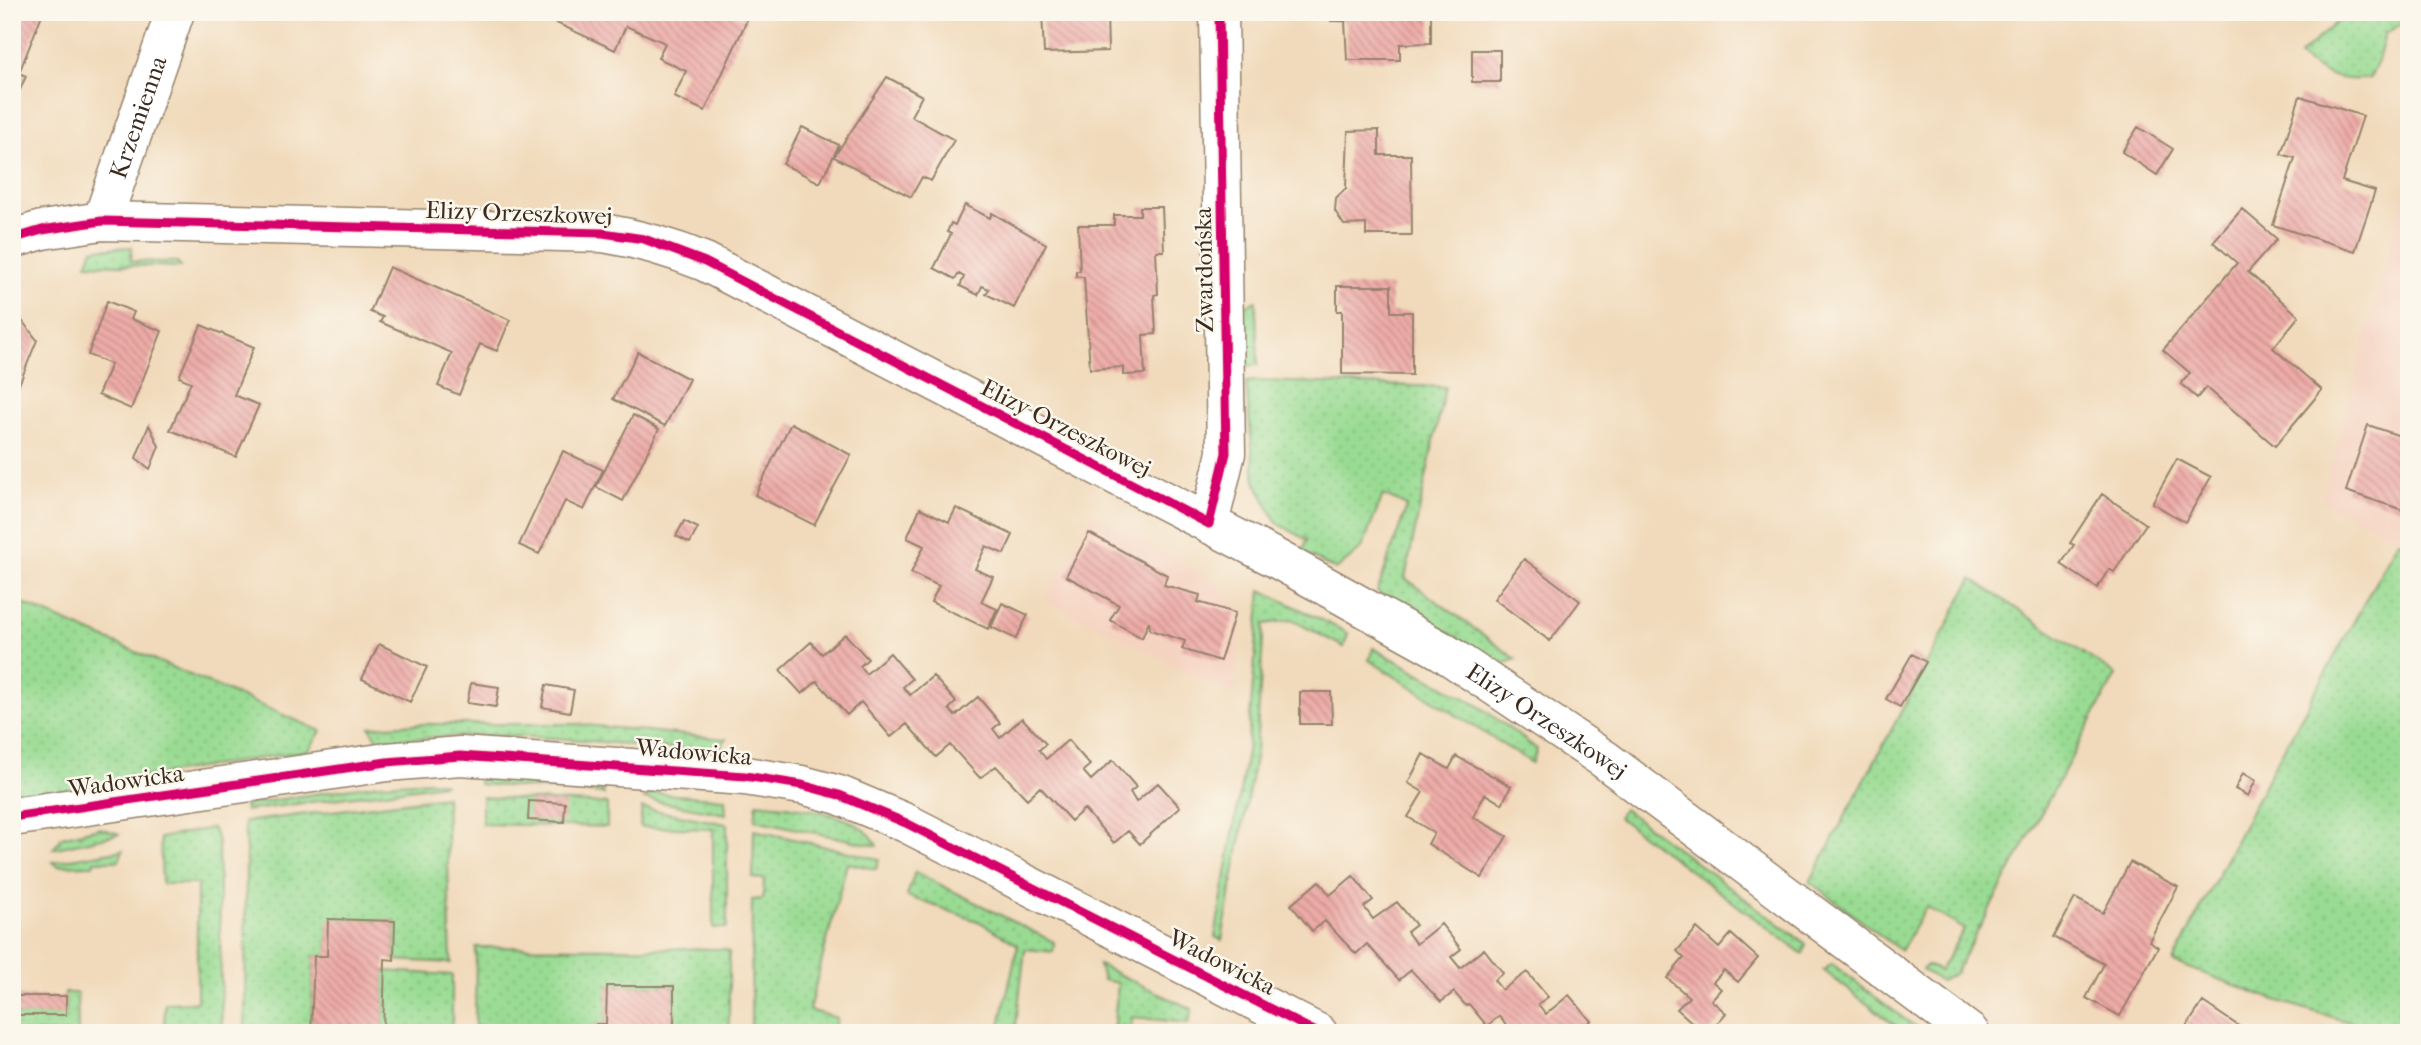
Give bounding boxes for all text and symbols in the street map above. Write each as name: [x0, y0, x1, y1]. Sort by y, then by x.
street label: Krzemienna: [104, 51, 173, 182]
street label: Elizy Orzeszkowej: [425, 196, 613, 230]
street label: Zwardońska: [1189, 206, 1219, 333]
street label: Elizy Orzeszkowej: [976, 373, 1156, 483]
street label: Elizy Orzeszkowej: [1461, 657, 1632, 785]
street label: Wadowicka: [634, 733, 754, 771]
street label: Wadowicka: [65, 759, 187, 803]
street label: Wadowicka: [1163, 923, 1281, 1001]

